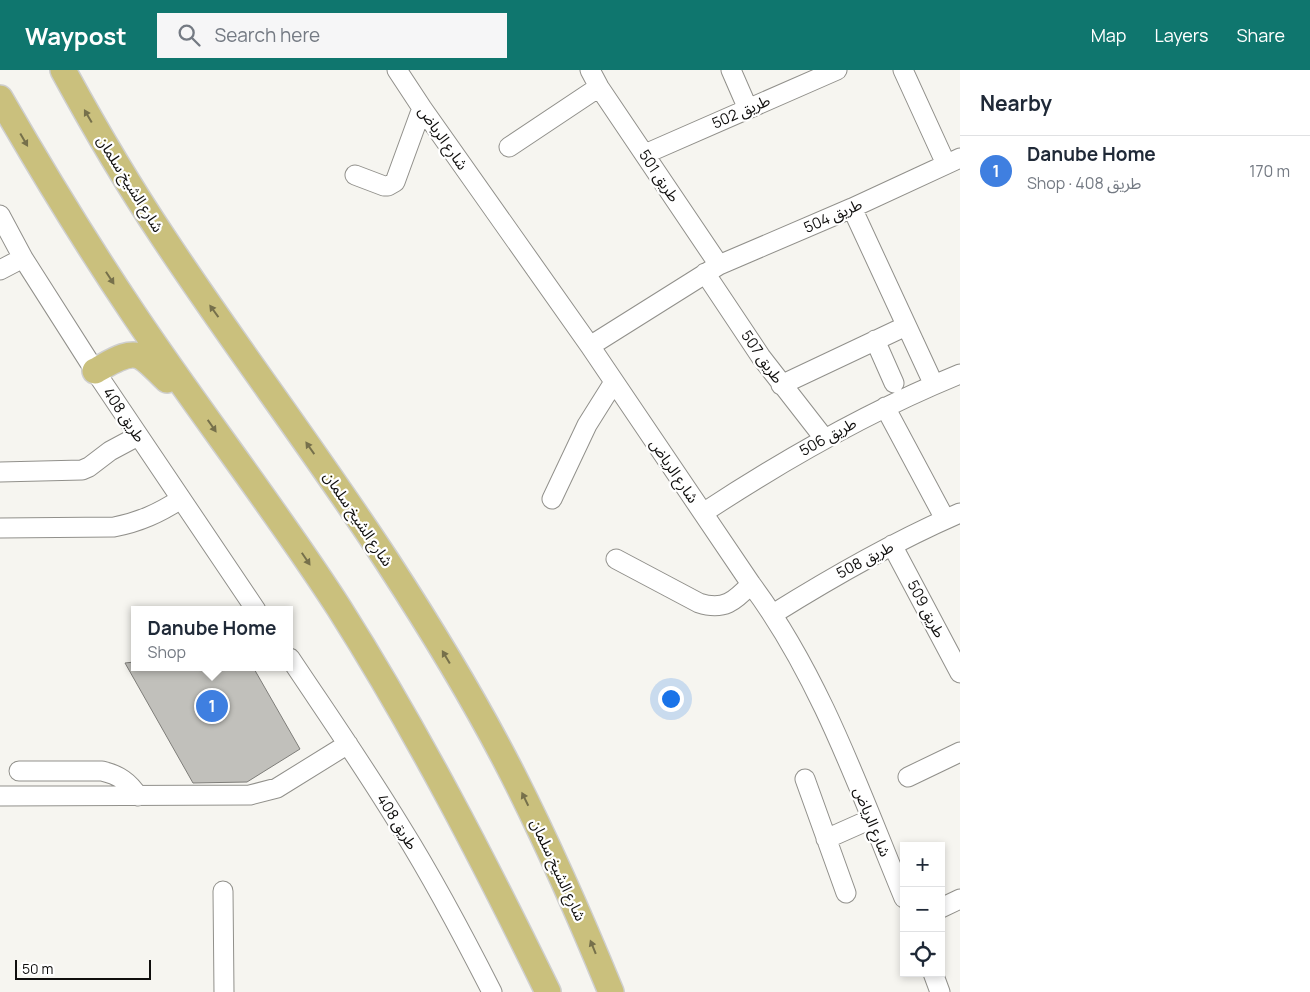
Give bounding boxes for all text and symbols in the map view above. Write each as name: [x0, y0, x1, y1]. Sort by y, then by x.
search box: [157, 13, 507, 58]
text: Waypost: [25, 19, 127, 52]
icon: search: [175, 21, 203, 49]
text: Search here: [215, 22, 320, 48]
text: Map: [1091, 23, 1126, 47]
text: Layers: [1154, 23, 1208, 47]
text: Share: [1236, 23, 1285, 47]
street label: طريق 502: [708, 89, 773, 134]
text: Nearby: [980, 89, 1052, 117]
street label: شارع الرياض: [412, 102, 473, 175]
one-way arrow: [84, 108, 92, 123]
street label: شارع الشيخ سلمان: [91, 131, 169, 237]
one-way arrow: [20, 133, 29, 147]
text: Danube Home: [1027, 141, 1156, 167]
street label: طريق 501: [634, 145, 685, 206]
text: 1: [992, 160, 1000, 182]
text: 170 m: [1249, 160, 1290, 182]
text: Shop · طريق 408: [1027, 172, 1141, 194]
street label: طريق 504: [800, 193, 865, 238]
one-way arrow: [105, 271, 115, 285]
one-way arrow: [209, 304, 219, 318]
street label: طريق 507: [736, 326, 788, 388]
street label: طريق 408: [98, 383, 150, 446]
street label: طريق 506: [795, 412, 860, 461]
one-way arrow: [207, 419, 217, 433]
street label: شارع الرياض: [643, 434, 704, 508]
one-way arrow: [305, 441, 315, 455]
street label: شارع الشيخ سلمان: [317, 467, 398, 572]
street label: طريق 508: [833, 536, 897, 583]
one-way arrow: [301, 552, 311, 566]
street label: طريق 509: [903, 576, 950, 641]
popup: [131, 606, 293, 671]
text: Danube Home: [148, 615, 276, 641]
text: Shop: [148, 641, 186, 663]
one-way arrow: [442, 651, 451, 664]
your location: [658, 686, 684, 712]
pin: 1: [196, 687, 228, 725]
street label: شارع الرياض: [847, 784, 896, 861]
street label: طريق 408: [372, 790, 423, 854]
one-way arrow: [521, 792, 529, 806]
street label: شارع الشيخ سلمان: [524, 815, 591, 925]
map controls: [900, 842, 945, 977]
button: +: [900, 842, 945, 887]
button: −: [900, 887, 945, 932]
button: locate: [900, 932, 945, 977]
one-way arrow: [588, 940, 596, 954]
scale bar: [15, 957, 151, 980]
text: 50 m: [22, 959, 53, 978]

